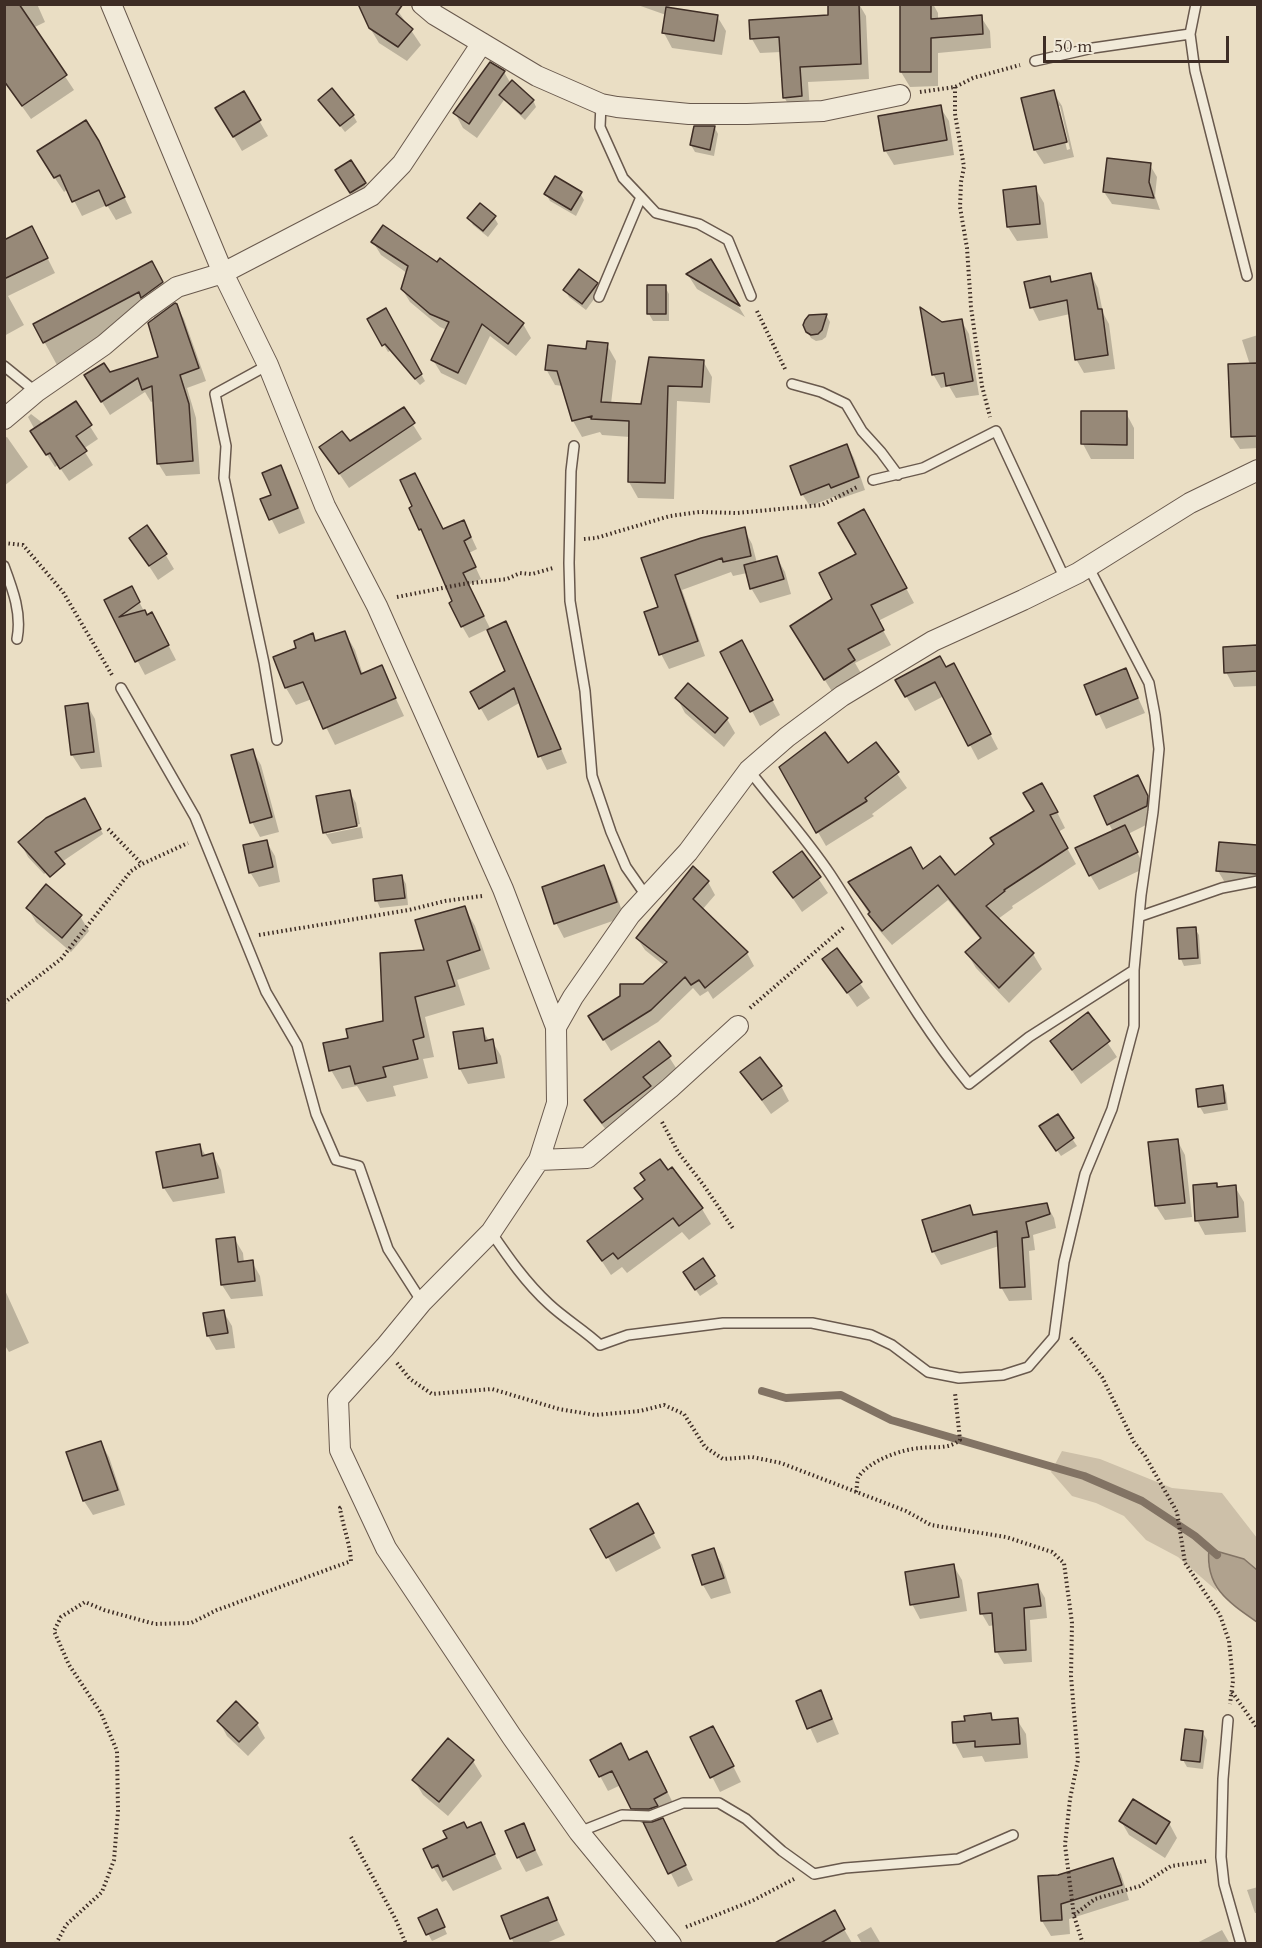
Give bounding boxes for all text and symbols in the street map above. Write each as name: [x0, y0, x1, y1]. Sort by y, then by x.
scale bar: [1046, 24, 1232, 62]
text: 50 m: [1054, 34, 1093, 59]

